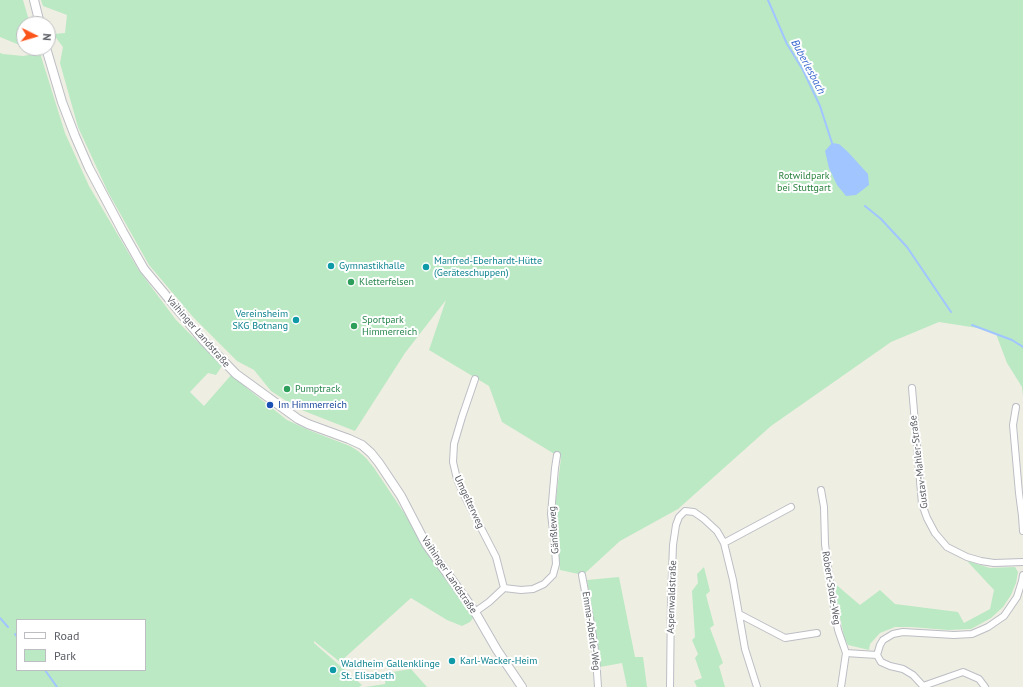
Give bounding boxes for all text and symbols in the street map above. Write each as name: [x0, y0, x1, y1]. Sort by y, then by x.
north arrow: [16, 16, 56, 56]
text: N: [40, 33, 54, 41]
water label: Buberlesbach: [788, 37, 828, 97]
park label: Rotwildpark bei Stuttgart: [777, 170, 831, 194]
place label: Manfred-Eberhardt-Hütte (Geräteschuppen): [434, 255, 542, 278]
place label: Gymnastikhalle: [339, 260, 405, 272]
marker: Gymnastikhalle: [326, 261, 336, 271]
marker: Manfred-Eberhardt-Hütte (Geräteschuppen): [421, 262, 431, 272]
place label: Kletterfelsen: [359, 276, 414, 288]
marker: Kletterfelsen: [346, 277, 356, 287]
street label: Vaihinger Landstraße: [164, 294, 232, 370]
place label: Vereinsheim SKG Botnang: [232, 308, 288, 332]
place label: Sportpark Himmerreich: [362, 314, 417, 338]
marker: Vereinsheim SKG Botnang: [291, 315, 301, 325]
marker: Sportpark Himmerreich: [349, 321, 359, 331]
place label: Pumptrack: [295, 383, 340, 395]
marker: Pumptrack: [282, 384, 292, 394]
place label: Im Himmerreich: [278, 399, 347, 411]
marker: Im Himmerreich: [265, 400, 275, 410]
street label: Gustav-Mahler-Straße: [907, 415, 931, 509]
street label: Umgelterweg: [451, 473, 487, 531]
street label: Gänßleweg: [546, 506, 562, 554]
street label: Vaihinger Landstraße: [419, 534, 479, 616]
street label: Robert-Stolz-Weg: [819, 550, 843, 626]
street label: Aspenwaldstraße: [665, 560, 679, 634]
street label: Emma-Aberle-Weg: [580, 591, 602, 671]
legend: [16, 619, 146, 671]
text: Road: [54, 628, 79, 643]
text: Park: [54, 648, 76, 663]
place label: Karl-Wacker-Heim: [460, 655, 537, 667]
marker: Karl-Wacker-Heim: [447, 656, 457, 666]
place label: Waldheim Gallenklinge St. Elisabeth: [341, 658, 440, 682]
marker: Waldheim Gallenklinge St. Elisabeth: [328, 665, 338, 675]

